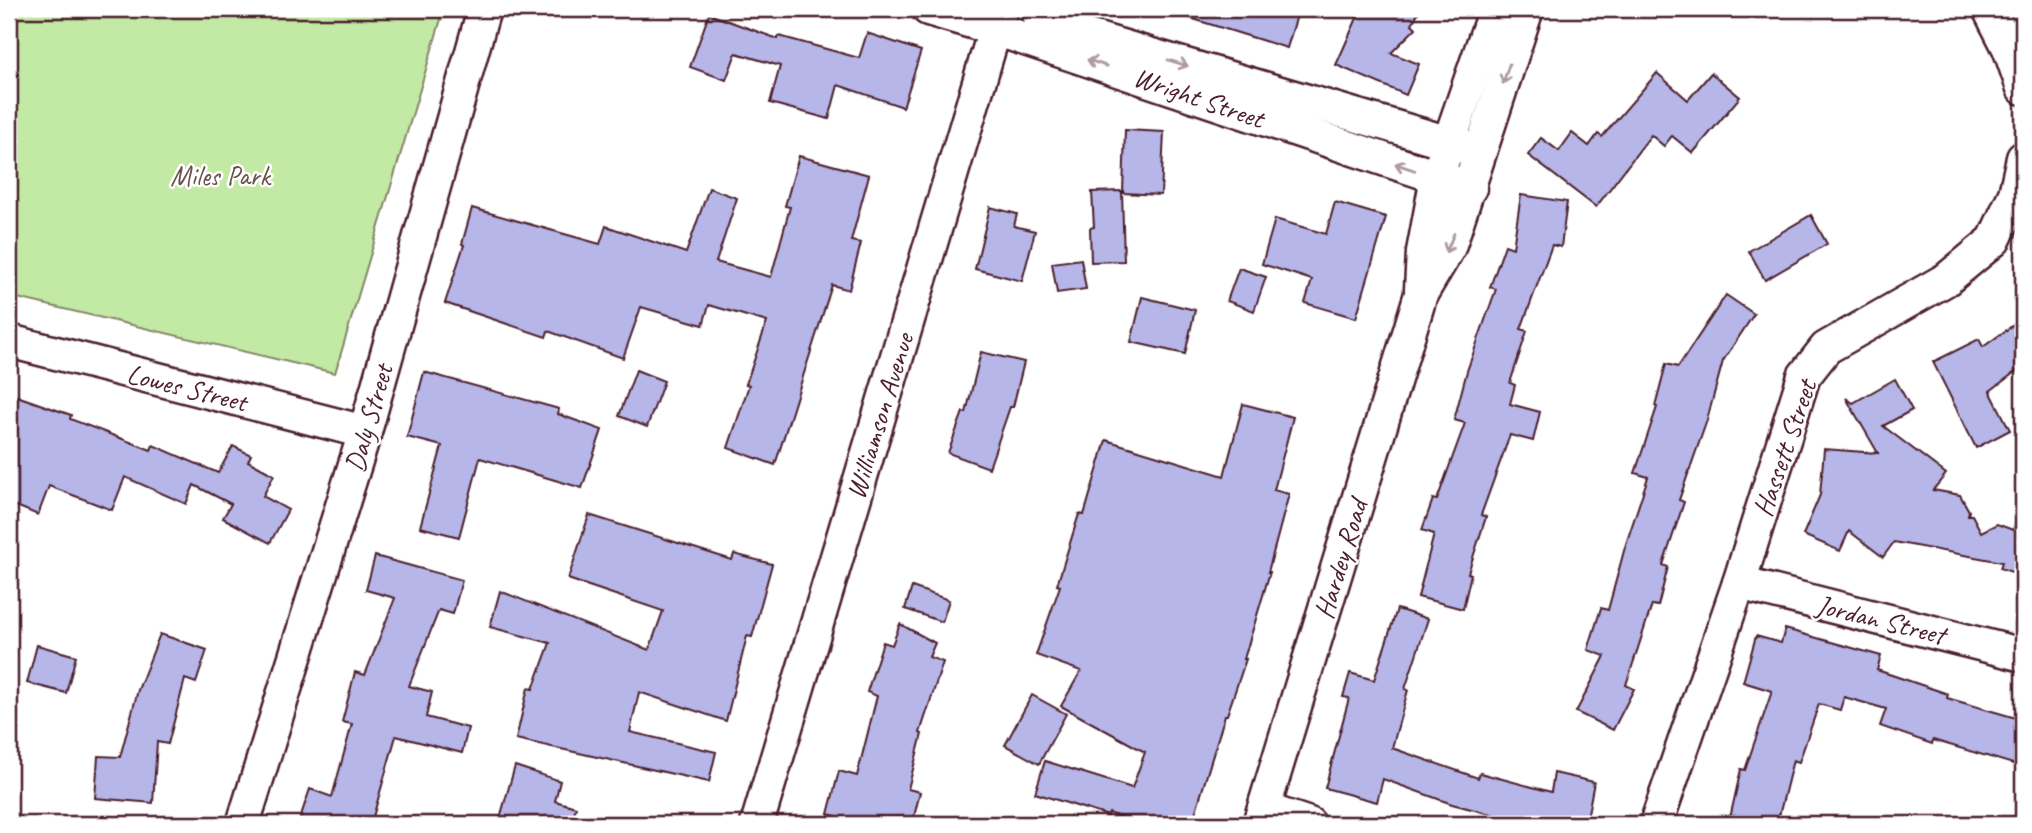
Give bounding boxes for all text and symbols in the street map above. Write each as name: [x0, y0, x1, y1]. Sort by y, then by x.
one-way arrow: [1086, 56, 1108, 68]
one-way arrow: [1167, 57, 1189, 70]
street label: Wright Street: [1129, 59, 1271, 137]
one-way arrow: [1498, 62, 1511, 84]
park label: Miles Park: [170, 158, 272, 193]
one-way arrow: [1395, 160, 1417, 172]
one-way arrow: [1443, 232, 1456, 253]
street label: Williamson Avenue: [838, 327, 922, 503]
street label: Lowes Street: [124, 356, 253, 420]
street label: Daly Street: [337, 358, 401, 476]
street label: Hassett Street: [1745, 373, 1825, 521]
street label: Hardey Road: [1306, 492, 1376, 623]
street label: Jordan Street: [1811, 586, 1952, 653]

